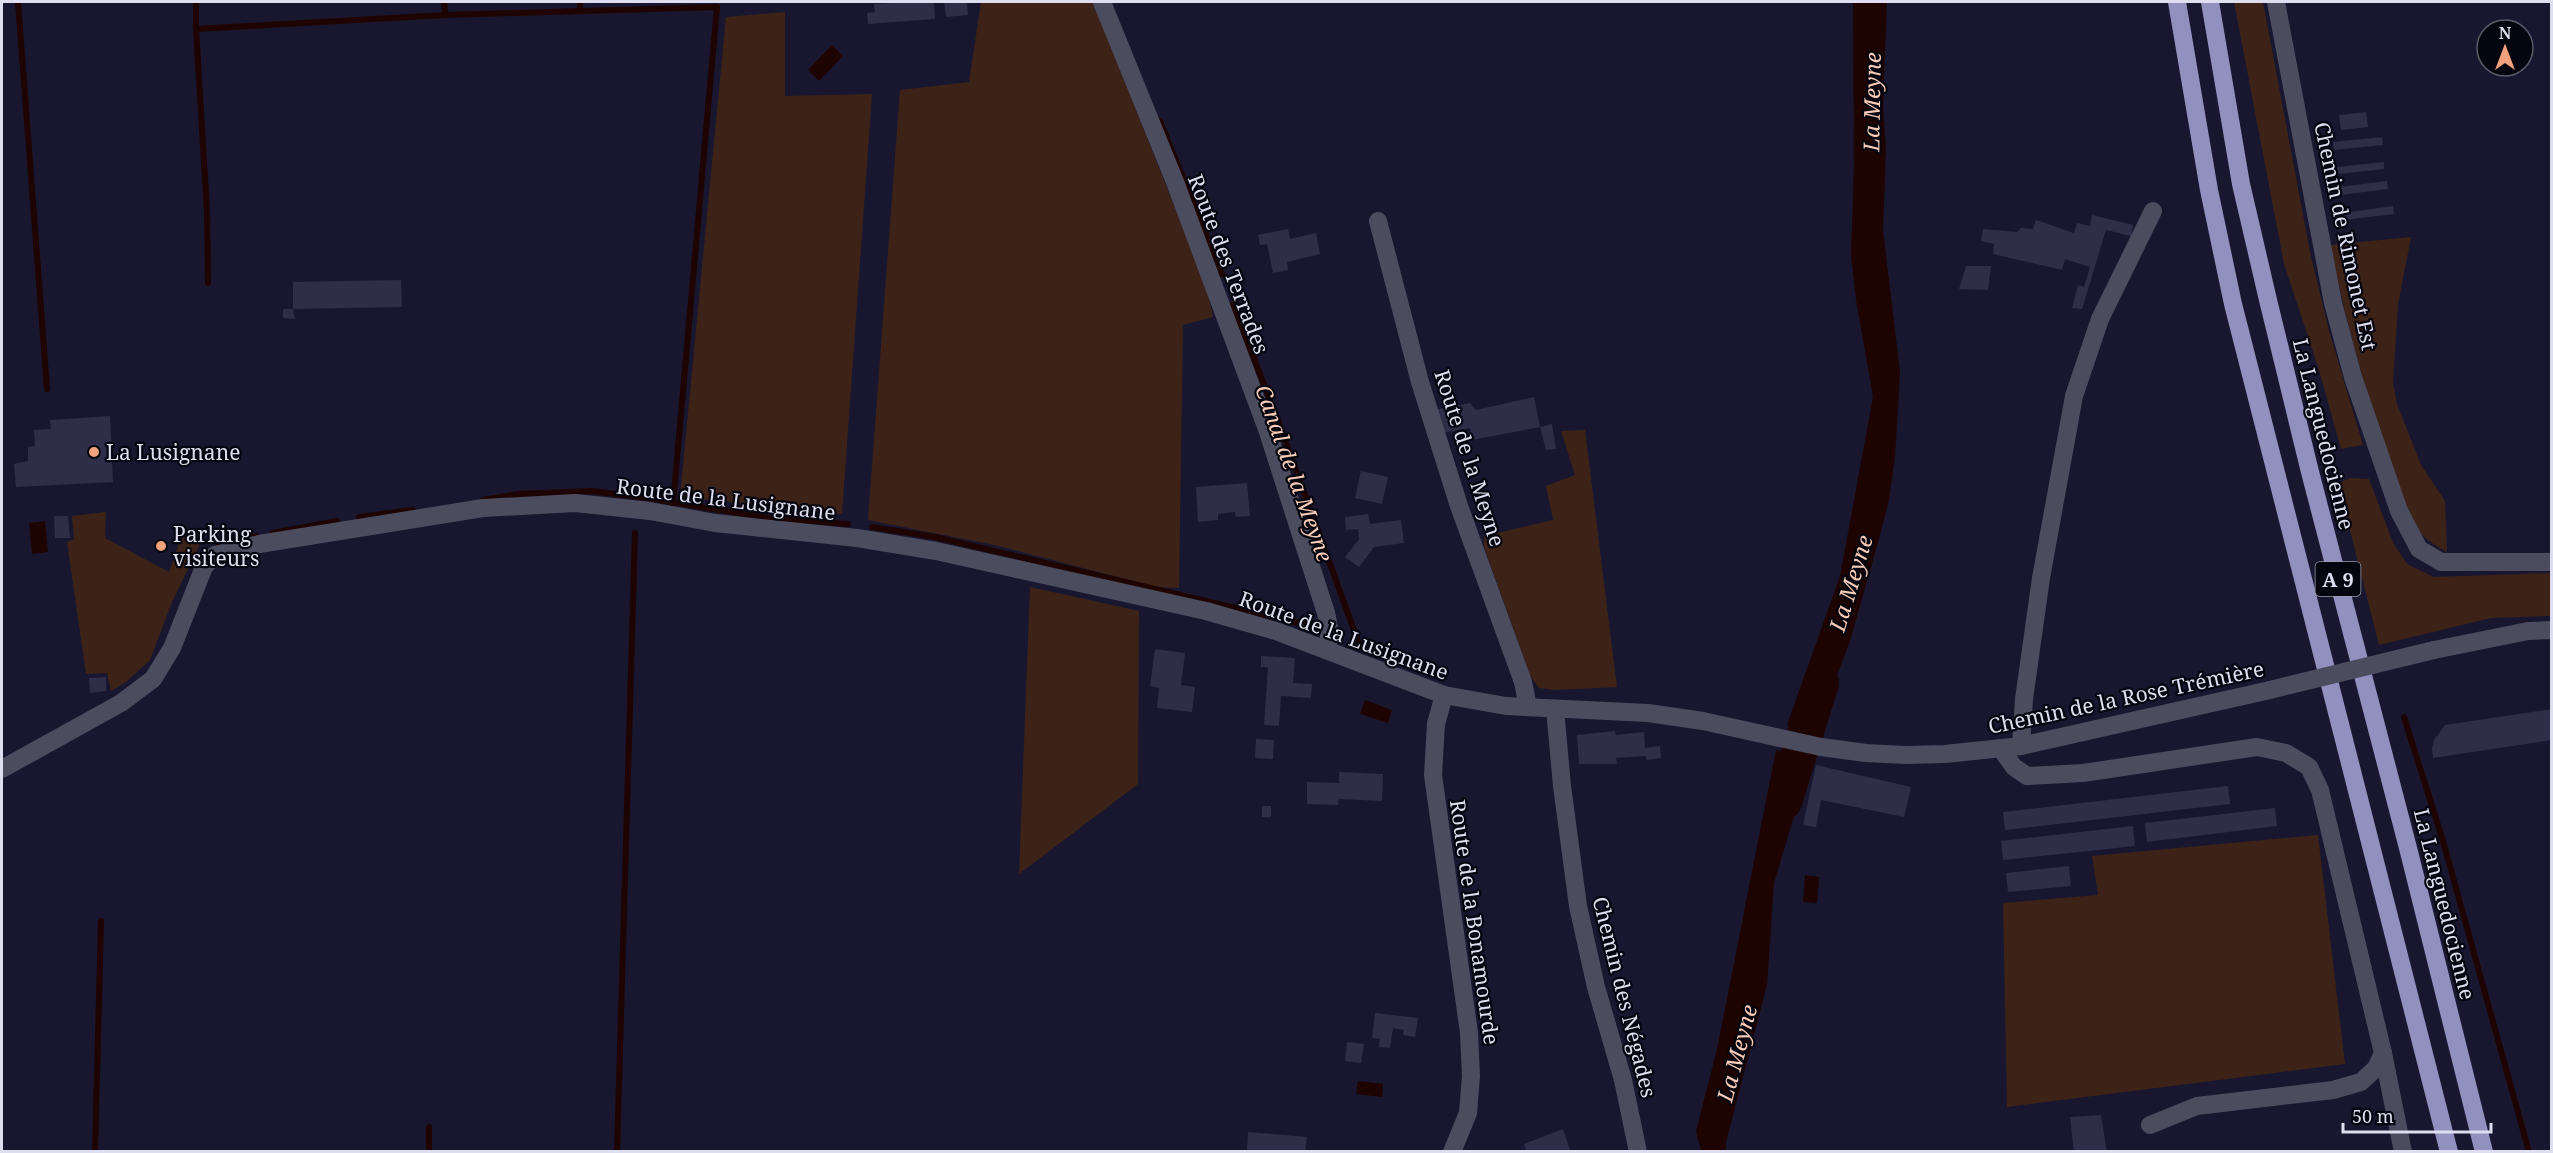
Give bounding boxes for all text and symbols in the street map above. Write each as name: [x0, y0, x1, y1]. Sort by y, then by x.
north arrow: [2475, 18, 2535, 78]
text: N: [2499, 22, 2512, 44]
water label: La Meyne: [1855, 52, 1887, 153]
street label: Chemin de Rimonet Est: [2308, 119, 2384, 353]
street label: Route des Terrades: [1182, 170, 1276, 358]
street label: La Languedocienne: [2287, 335, 2361, 533]
street label: Route de la Meyne: [1428, 366, 1512, 550]
water label: Canal de la Meyne: [1249, 380, 1341, 566]
place label: La Lusignane: [106, 438, 240, 466]
marker: La Lusignane: [87, 445, 101, 459]
street label: Route de la Lusignane: [615, 472, 837, 526]
place label: Parking visiteurs: [173, 520, 259, 572]
water label: La Meyne: [1821, 531, 1879, 636]
marker: Parking visiteurs: [154, 539, 168, 553]
road number: A 9: [2316, 562, 2360, 596]
street label: Route de la Lusignane: [1235, 584, 1453, 686]
street label: Chemin de la Rose Trémière: [1985, 654, 2267, 740]
street label: Route de la Bonamourde: [1444, 798, 1506, 1046]
street label: La Languedocienne: [2408, 805, 2482, 1003]
street label: Chemin des Négades: [1586, 894, 1664, 1100]
water label: La Meyne: [1708, 1001, 1763, 1106]
scale bar: [2343, 1096, 2492, 1134]
text: 50 m: [2352, 1104, 2394, 1128]

